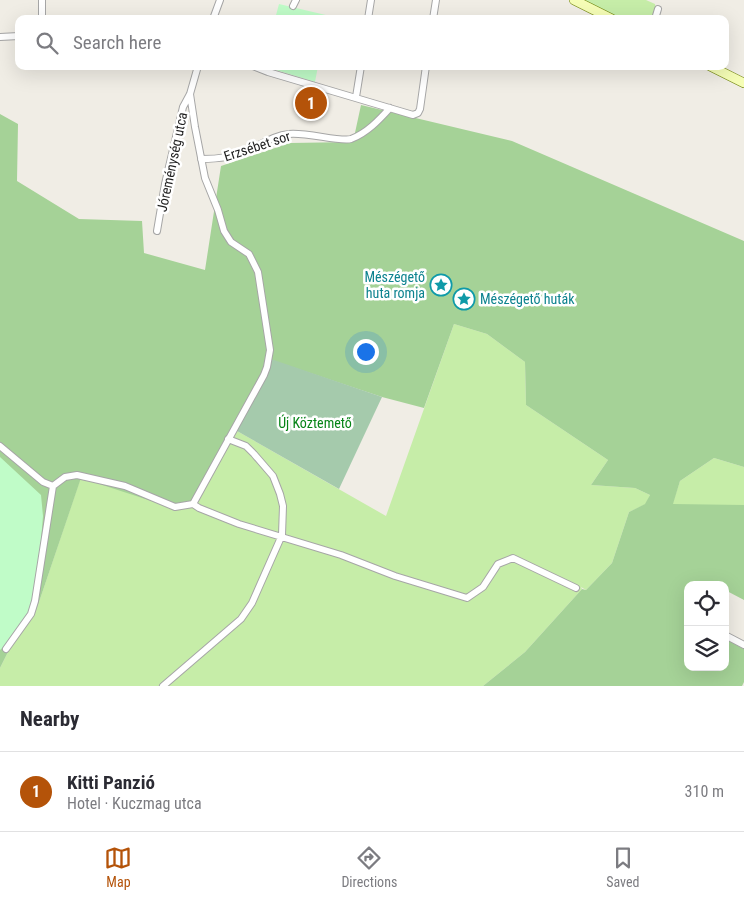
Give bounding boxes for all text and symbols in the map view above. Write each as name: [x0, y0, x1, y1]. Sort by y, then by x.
search box: [15, 15, 729, 70]
icon: search: [33, 29, 61, 57]
text: Search here: [73, 31, 161, 54]
pin: 1: [295, 84, 327, 122]
street label: Jóreménység utca: [154, 111, 190, 213]
street label: Erzsébet sor: [222, 128, 292, 164]
place label: Mészégető huta romja: [364, 269, 425, 301]
place icon: Mészégető huta romja: [429, 273, 453, 297]
place icon: Mészégető huták: [452, 287, 476, 311]
place label: Mészégető huták: [480, 291, 575, 307]
your location: [353, 339, 379, 365]
park label: Új Köztemető: [278, 414, 352, 431]
map controls: [684, 581, 729, 671]
button: locate: [684, 581, 729, 626]
button: layers: [684, 626, 729, 671]
text: Nearby: [20, 707, 79, 731]
text: Kitti Panzió: [67, 771, 155, 794]
text: 1: [32, 782, 40, 801]
text: 310 m: [685, 782, 724, 801]
text: Hotel · Kuczmag utca: [67, 794, 202, 813]
tab: Map: [104, 844, 132, 890]
tab: Directions: [341, 844, 397, 890]
tab: Saved: [606, 844, 640, 890]

